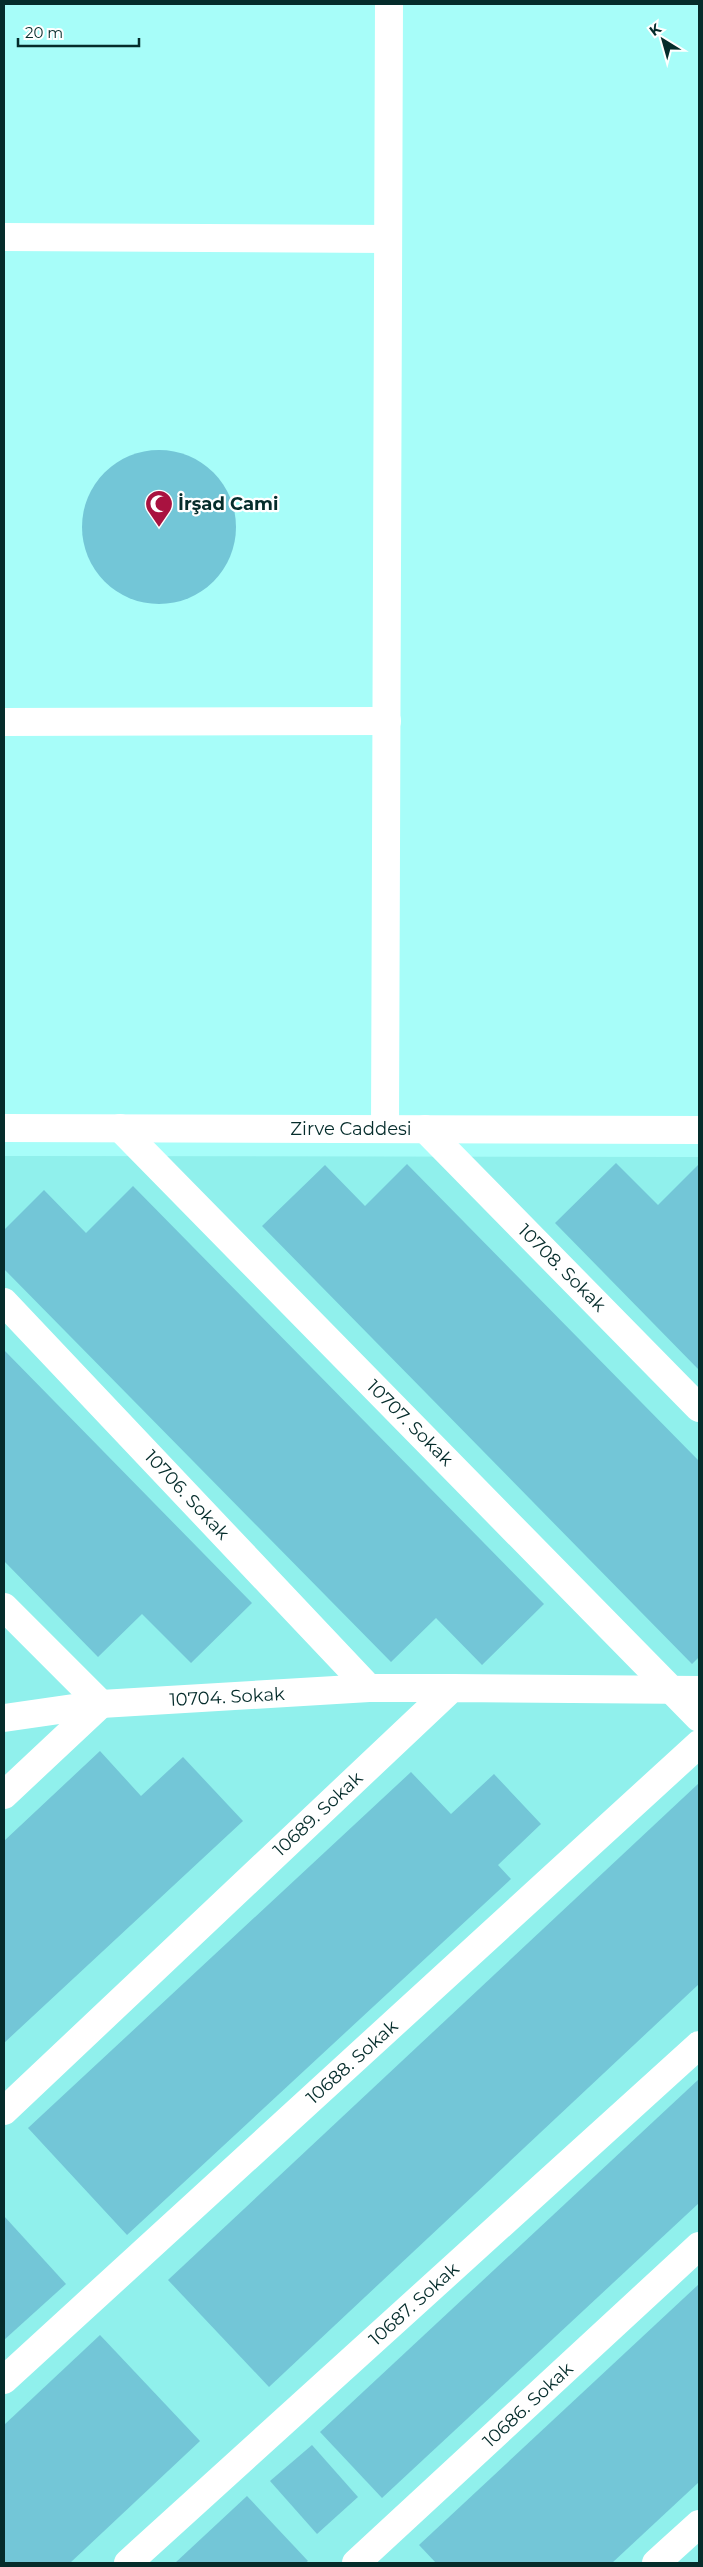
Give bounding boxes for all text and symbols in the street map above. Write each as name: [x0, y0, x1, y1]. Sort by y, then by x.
scale bar: [18, 15, 139, 47]
north arrow: [638, 15, 688, 65]
text: K: [646, 19, 665, 40]
text: 20 m: [25, 23, 63, 42]
mosque icon: İrşad Cami: [144, 489, 174, 528]
place label: İrşad Cami: [178, 493, 278, 515]
street label: Zirve Caddesi: [290, 1118, 412, 1140]
street label: 10708. Sokak: [514, 1220, 611, 1317]
street label: 10707. Sokak: [362, 1375, 458, 1471]
street label: 10706. Sokak: [140, 1446, 234, 1545]
street label: 10704. Sokak: [169, 1683, 286, 1711]
street label: 10689. Sokak: [269, 1767, 368, 1861]
street label: 10688. Sokak: [302, 2015, 402, 2109]
street label: 10687. Sokak: [365, 2258, 464, 2350]
street label: 10686. Sokak: [478, 2358, 578, 2452]

